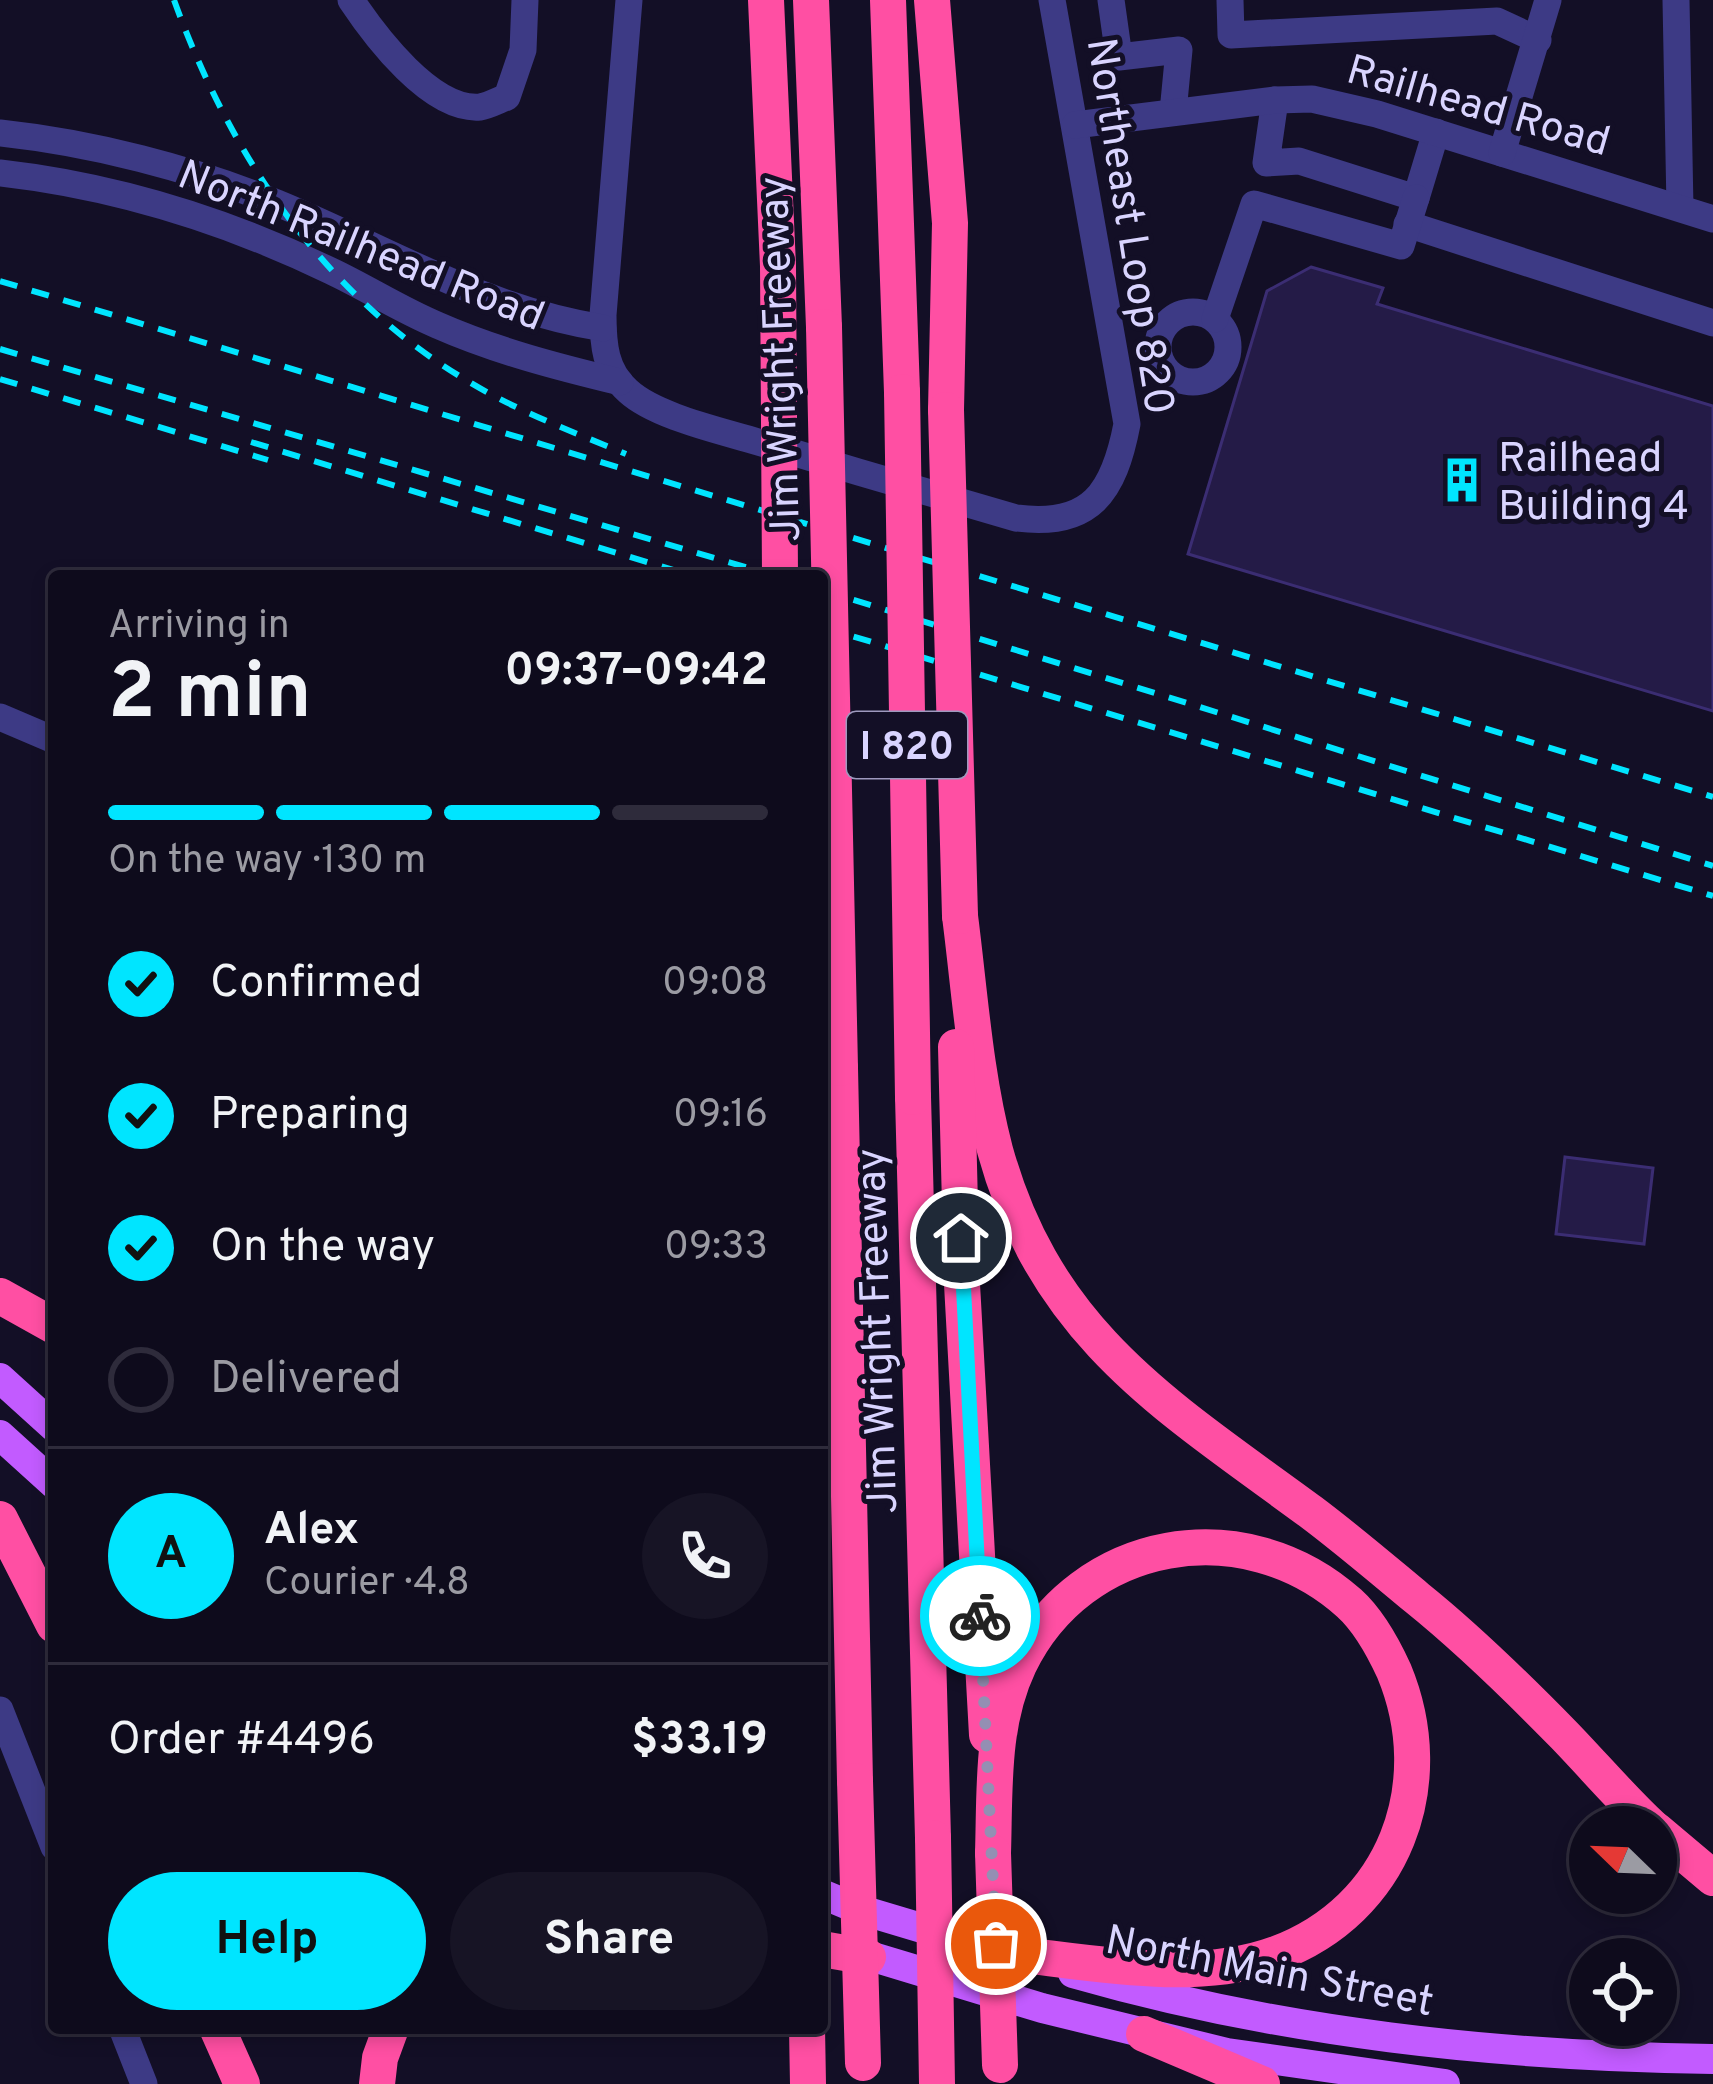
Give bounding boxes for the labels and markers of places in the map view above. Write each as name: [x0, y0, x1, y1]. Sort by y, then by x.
place label: Railhead Building 4: [1498, 434, 1689, 535]
building icon: Railhead Building 4: [1437, 455, 1487, 505]
pin: [910, 1187, 1012, 1289]
pin: [945, 1893, 1047, 1995]

